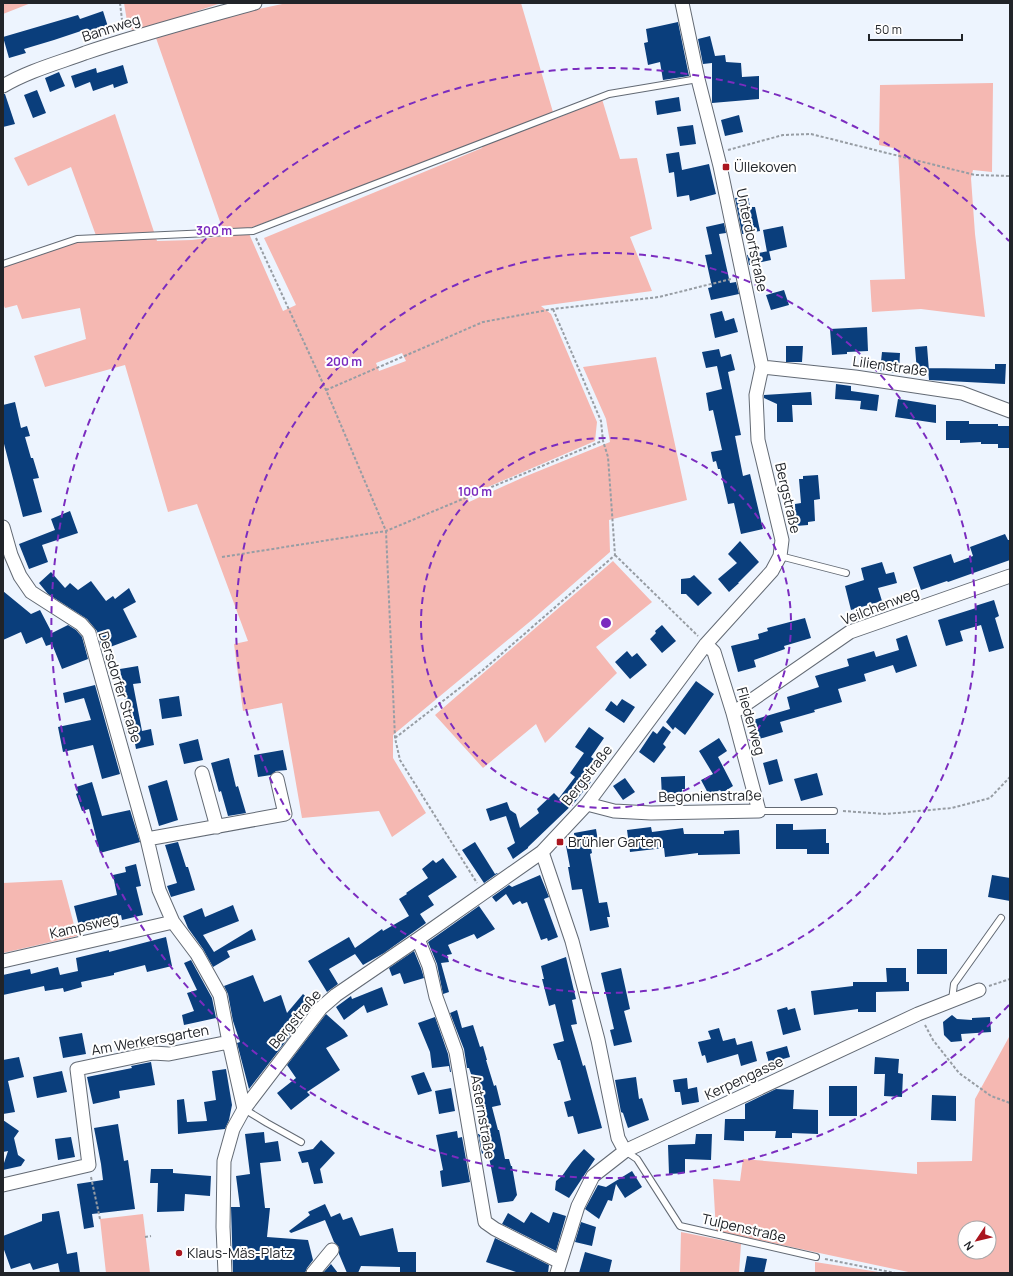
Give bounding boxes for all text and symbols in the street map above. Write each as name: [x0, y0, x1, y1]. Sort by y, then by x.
street label: Bannweg: [79, 9, 142, 46]
scale bar: [869, 16, 962, 42]
text: 50 m: [875, 21, 902, 38]
place label: Üllekoven: [734, 157, 796, 176]
marker: Üllekoven: [721, 162, 731, 172]
street label: Unterdorfstraße: [732, 186, 773, 293]
text: 300 m: [196, 222, 232, 239]
street label: Lilienstraße: [851, 351, 929, 380]
text: 200 m: [326, 353, 362, 370]
street label: Bergstraße: [771, 461, 806, 535]
text: 100 m: [458, 483, 492, 500]
street label: Veilchenweg: [838, 582, 921, 629]
centre of rings: [599, 616, 613, 630]
street label: Dersdorfer Straße: [95, 629, 146, 745]
street label: Fliederweg: [733, 684, 770, 757]
street label: Bergstraße: [557, 741, 616, 809]
street label: Begonienstraße: [658, 785, 762, 806]
place label: Brühler Garten: [568, 832, 662, 851]
marker: Brühler Garten: [555, 837, 565, 847]
street label: Kampsweg: [48, 908, 120, 943]
street label: Bergstraße: [264, 985, 325, 1052]
street label: Am Werkersgarten: [90, 1020, 210, 1059]
street label: Kerpengasse: [701, 1051, 786, 1104]
street label: Asternstraße: [467, 1073, 500, 1160]
street label: Tulpenstraße: [700, 1209, 788, 1246]
north arrow: [957, 1220, 997, 1260]
text: N: [960, 1238, 977, 1254]
place label: Klaus-Mäs-Platz: [187, 1243, 293, 1262]
marker: Klaus-Mäs-Platz: [174, 1248, 184, 1258]

